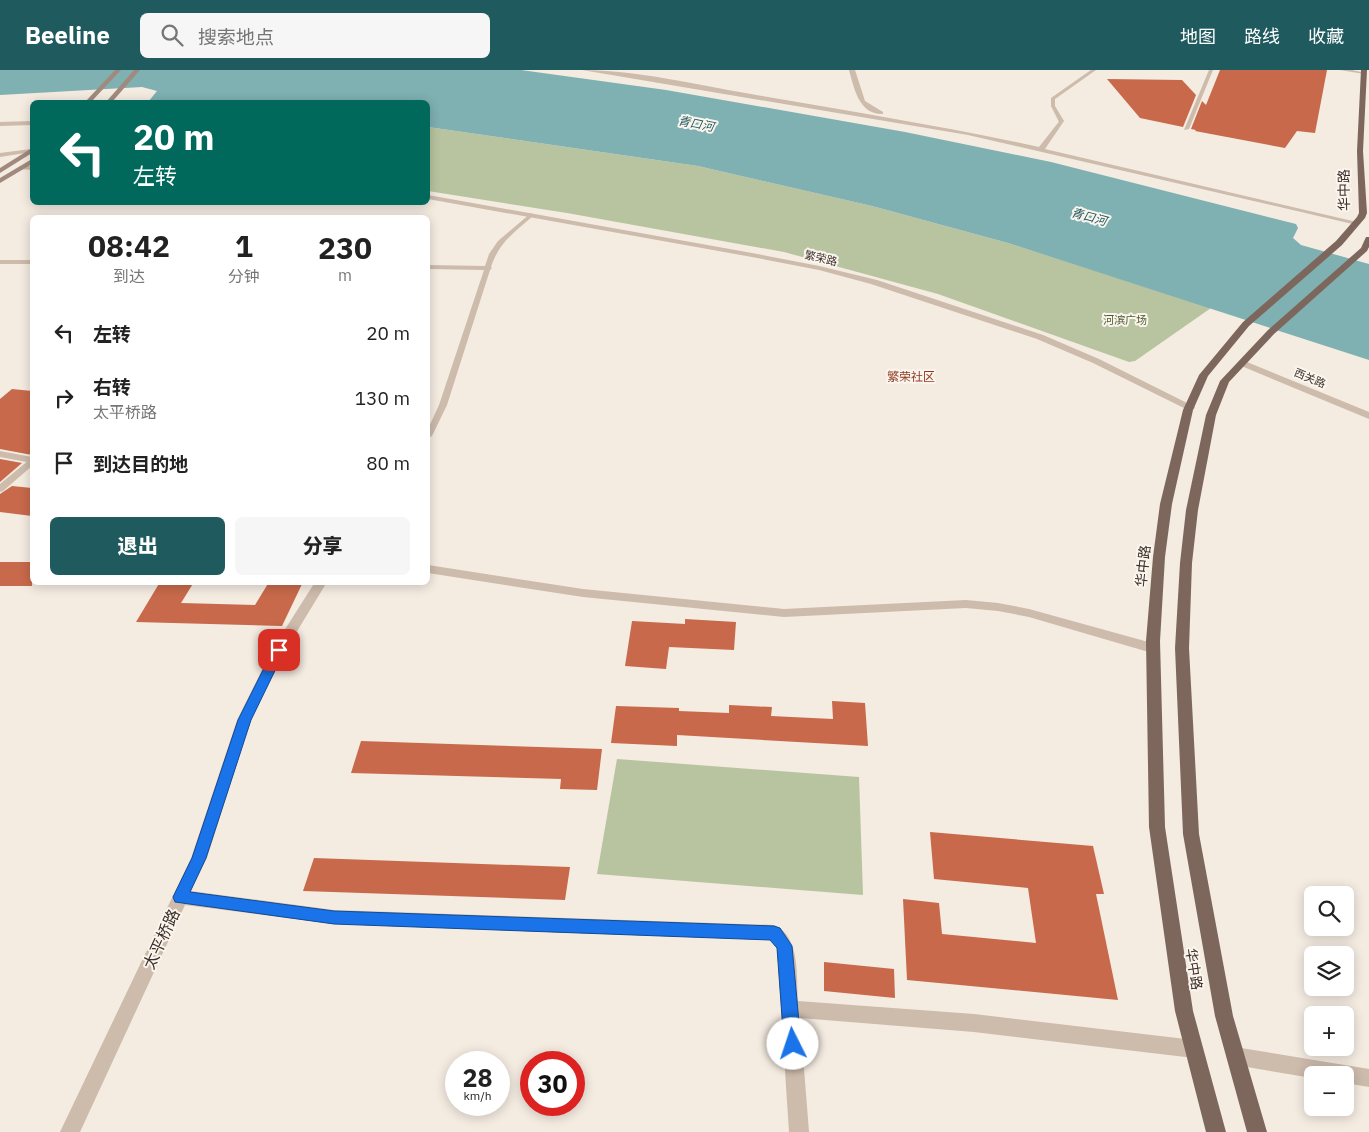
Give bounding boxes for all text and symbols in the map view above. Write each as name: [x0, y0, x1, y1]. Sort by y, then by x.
search box: [140, 13, 490, 58]
text: Beeline: [25, 19, 110, 51]
icon: search: [158, 21, 186, 49]
text: 搜索地点: [198, 25, 274, 49]
text: 地图: [1180, 25, 1216, 48]
text: 路线: [1244, 25, 1280, 48]
text: 收藏: [1308, 25, 1344, 48]
water label: 青口河: [677, 113, 717, 135]
text: 20 m: [133, 114, 215, 160]
icon: left: [50, 120, 115, 185]
text: 左转: [133, 161, 177, 190]
street label: 华中路: [1335, 169, 1353, 211]
water label: 青口河: [1070, 205, 1110, 229]
text: 08:42: [88, 226, 170, 265]
text: 1: [235, 226, 253, 265]
text: 230: [318, 228, 372, 267]
street label: 繁荣路: [803, 247, 839, 269]
text: m: [338, 265, 352, 285]
text: 到达: [113, 266, 145, 286]
text: 分钟: [228, 266, 260, 286]
park label: 河滨广场: [1103, 313, 1147, 327]
icon: left: [50, 319, 78, 347]
text: 20 m: [366, 321, 410, 345]
text: 左转: [93, 322, 131, 346]
street label: 西关路: [1292, 365, 1328, 391]
district label: 繁荣社区: [887, 369, 935, 384]
text: 右转: [93, 375, 131, 399]
icon: right: [50, 384, 78, 412]
text: 130 m: [355, 386, 410, 410]
text: 太平桥路: [93, 402, 157, 422]
icon: arrive: [50, 449, 78, 477]
text: 80 m: [366, 451, 410, 475]
text: 到达目的地: [93, 452, 188, 476]
button: 退出: [50, 517, 225, 575]
button: 分享: [235, 517, 410, 575]
street label: 华中路: [1132, 544, 1154, 588]
pin: [258, 629, 300, 671]
icon: arrive: [265, 636, 293, 664]
map controls: [1304, 886, 1354, 1116]
button: search: [1304, 886, 1354, 936]
street label: 太平桥路: [138, 906, 184, 972]
button: layers: [1304, 946, 1354, 996]
street label: 华中路: [1182, 947, 1206, 991]
button: +: [1304, 1006, 1354, 1056]
position arrow: [766, 1017, 818, 1069]
speed limit sign: 30: [520, 1051, 585, 1116]
text: 28: [462, 1061, 493, 1094]
button: −: [1304, 1066, 1354, 1116]
text: km/h: [463, 1088, 492, 1103]

